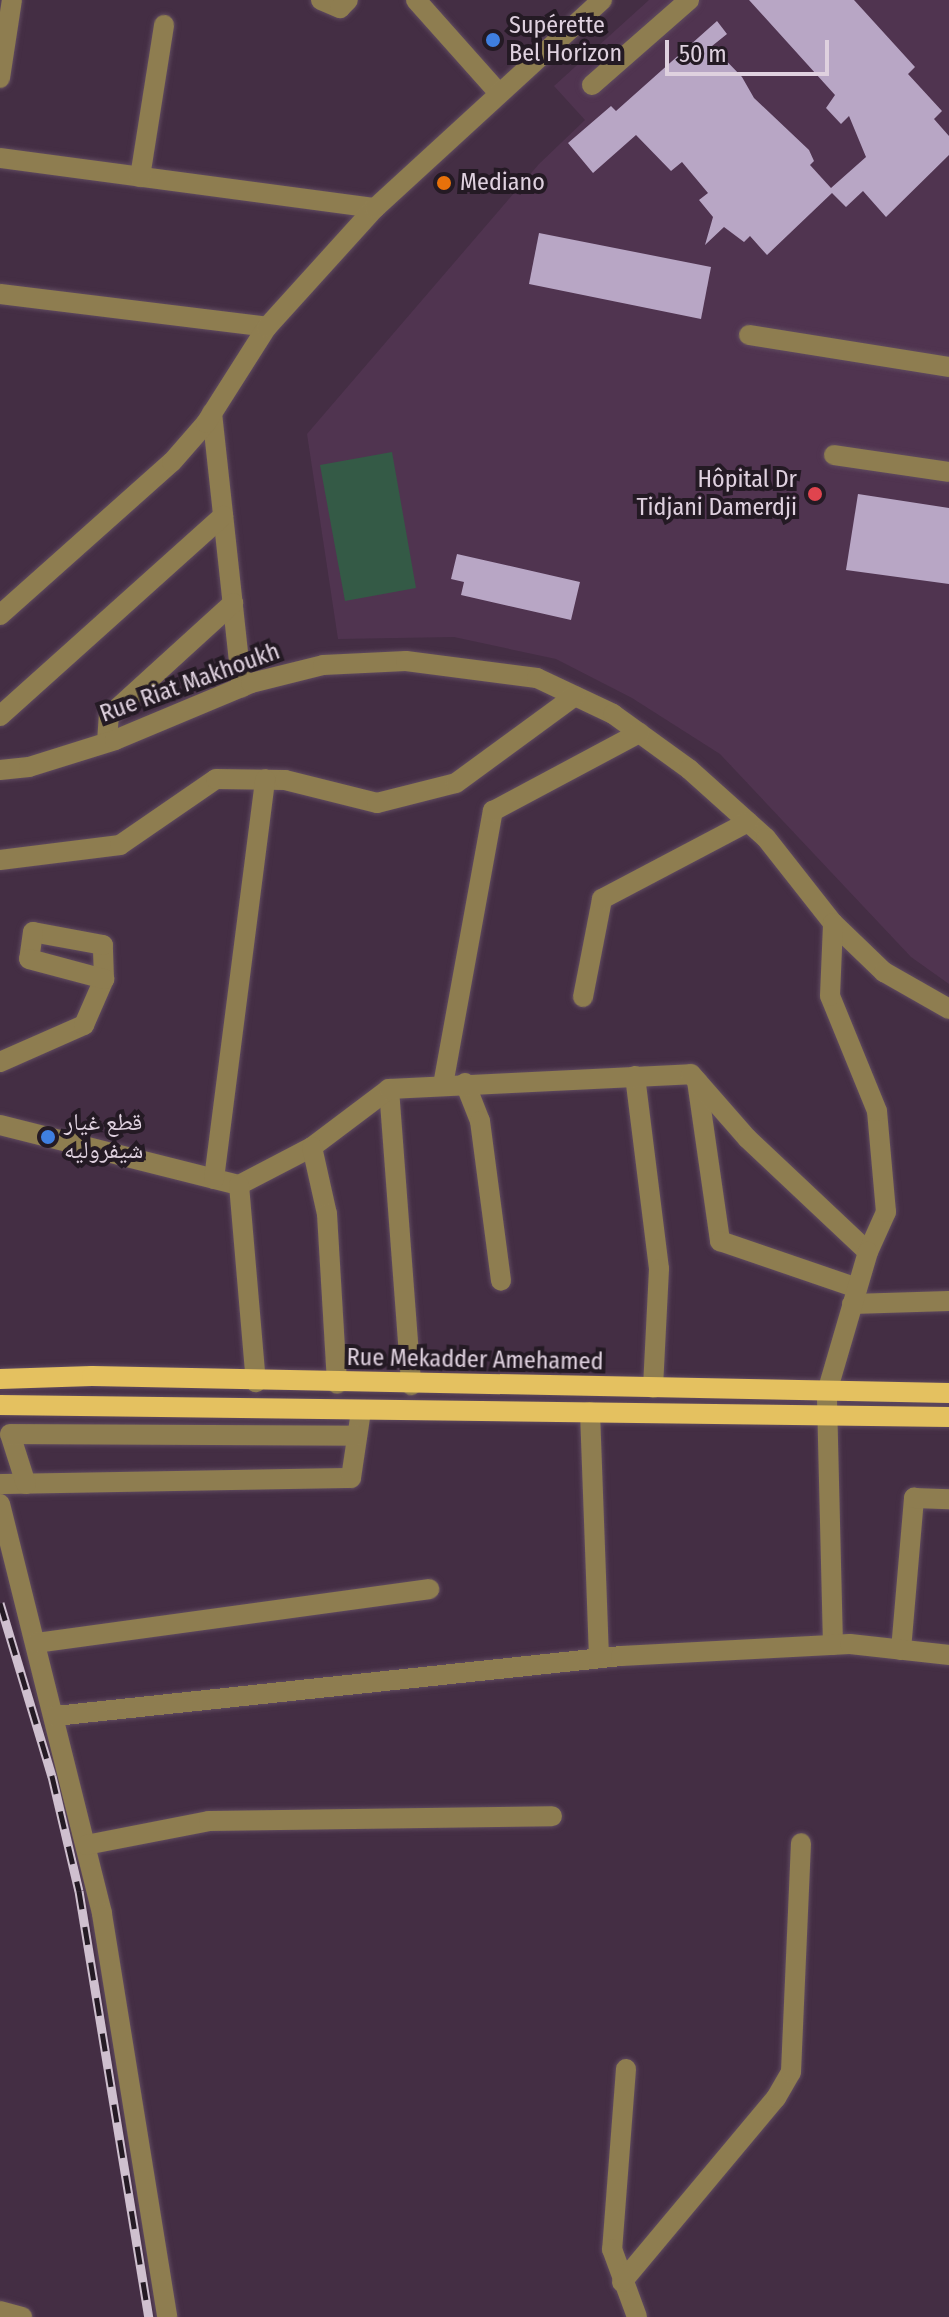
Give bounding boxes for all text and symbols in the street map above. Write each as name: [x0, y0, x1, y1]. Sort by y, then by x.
place label: Supérette Bel Horizon: [509, 12, 622, 68]
scale bar: [669, 24, 833, 74]
marker: Supérette Bel Horizon: [484, 31, 502, 49]
text: 50 m: [679, 40, 727, 68]
place label: Mediano: [460, 169, 545, 197]
marker: Mediano: [435, 174, 453, 192]
place label: Hôpital Dr Tidjani Damerdji: [636, 466, 797, 522]
marker: Hôpital Dr Tidjani Damerdji: [804, 483, 826, 505]
street label: Rue Riat Makhoukh: [96, 637, 284, 729]
place label: قطع غيار شيفروليه: [64, 1109, 143, 1165]
marker: قطع غيار شيفروليه: [39, 1128, 57, 1146]
street label: Rue Mekadder Amehamed: [346, 1343, 604, 1377]

